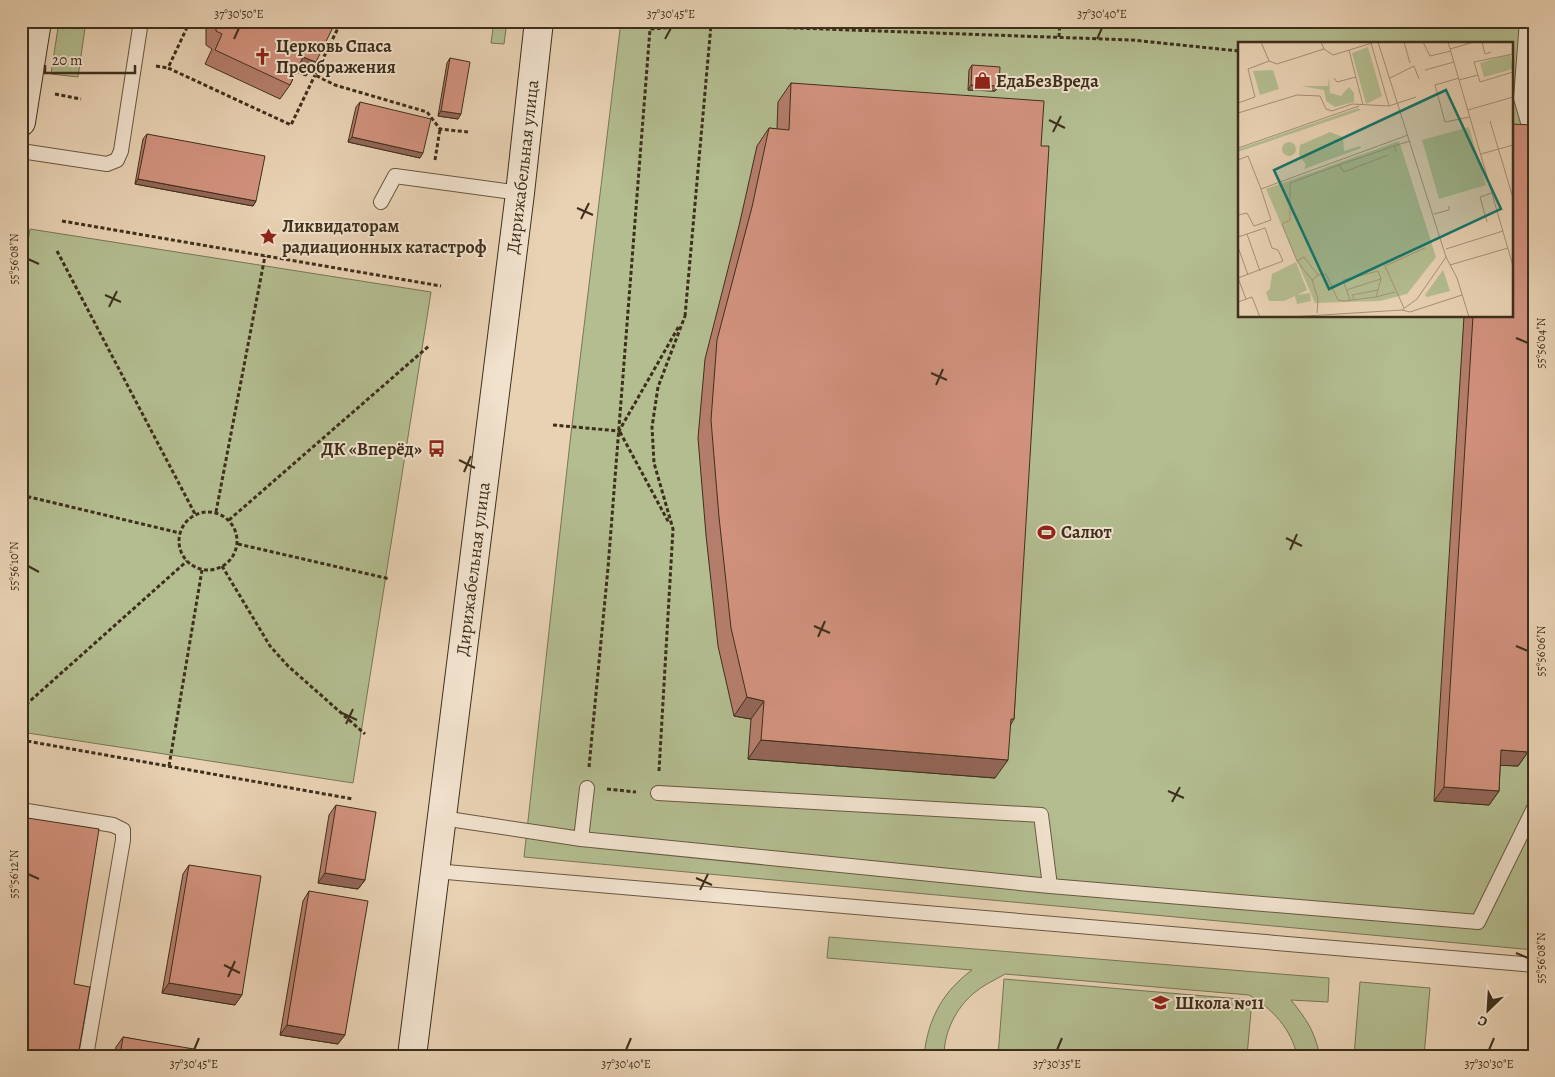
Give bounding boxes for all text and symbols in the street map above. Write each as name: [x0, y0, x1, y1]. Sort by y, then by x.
text: 37°30'50"E: [214, 6, 264, 22]
text: 37°30'45"E: [647, 6, 695, 22]
text: 37°30'40"E: [1077, 6, 1127, 22]
place label: Церковь Спаса Преображения: [276, 34, 396, 79]
scale bar: [45, 42, 135, 74]
inset map: [1238, 42, 1512, 318]
church icon: Церковь Спаса Преображения: [252, 46, 272, 66]
text: 20 m: [52, 50, 83, 70]
place label: ЕдаБезВреда: [996, 69, 1099, 93]
shop icon: ЕдаБезВреда: [972, 71, 992, 91]
street label: Дирижабельная улица: [500, 78, 545, 255]
place label: Ликвидаторам радиационных катастроф: [282, 214, 487, 259]
place icon: Ликвидаторам радиационных катастроф: [258, 226, 278, 246]
text: 55°56'08"N: [6, 233, 22, 285]
text: 55°56'04"N: [1533, 317, 1549, 368]
place label: ДК «Вперёд»: [321, 437, 422, 461]
bus stop icon: ДК «Вперёд»: [426, 439, 446, 459]
street label: Дирижабельная улица: [450, 480, 496, 657]
place label: Салют: [1061, 520, 1112, 544]
sports icon: Салют: [1037, 522, 1057, 542]
text: 55°56'10"N: [6, 541, 22, 591]
text: 55°56'06"N: [1533, 625, 1549, 676]
text: 55°56'12"N: [6, 849, 22, 898]
text: 55°56'08"N: [1533, 932, 1549, 984]
north arrow: [1462, 984, 1512, 1034]
place label: Школа №11: [1175, 991, 1265, 1015]
school or university icon: Школа №11: [1151, 993, 1171, 1013]
text: С: [1474, 1011, 1491, 1032]
text: 37°30'45"E: [170, 1056, 218, 1072]
text: 37°30'40"E: [601, 1056, 651, 1072]
text: 37°30'35"E: [1033, 1056, 1081, 1072]
text: 37°30'30"E: [1464, 1056, 1514, 1072]

